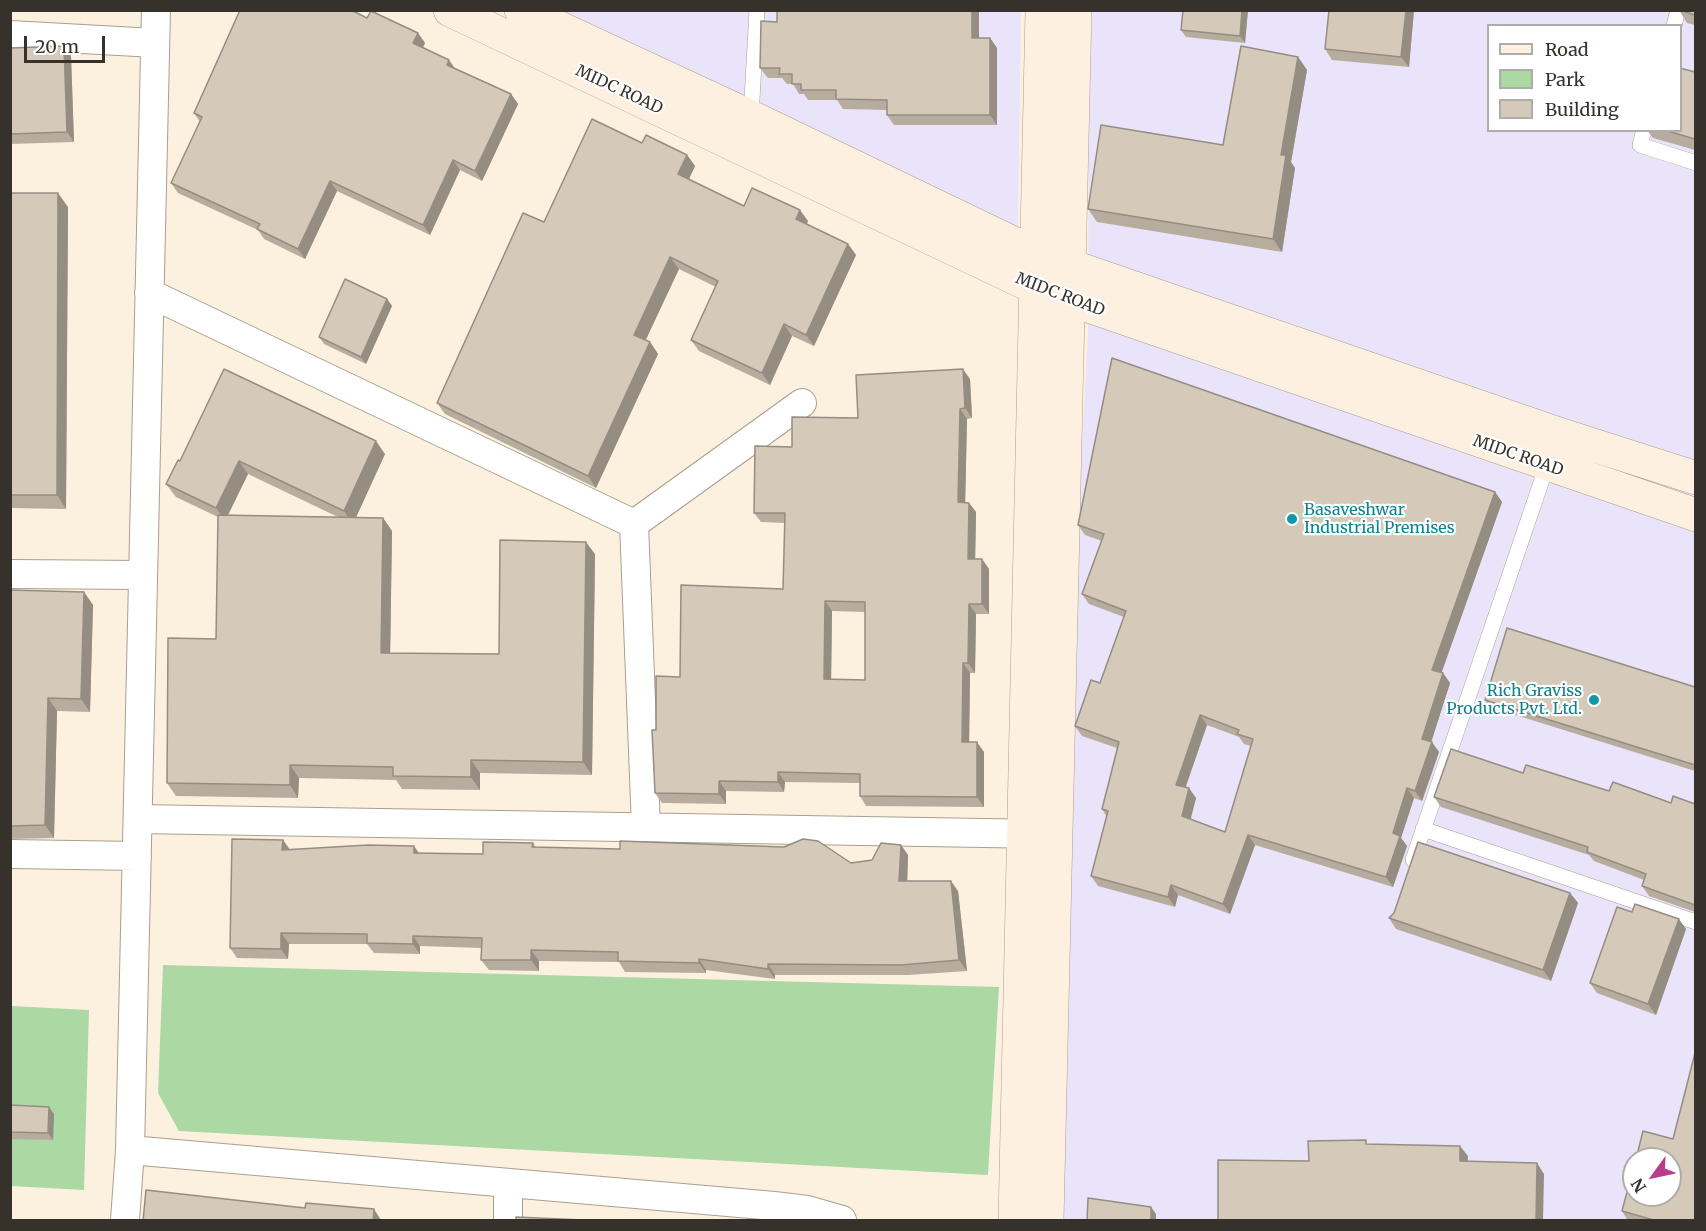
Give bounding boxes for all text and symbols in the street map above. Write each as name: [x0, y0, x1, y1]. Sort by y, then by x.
scale bar: [27, 24, 108, 62]
legend: [1487, 24, 1682, 132]
text: 20 m: [35, 35, 79, 58]
text: Road: [1545, 38, 1589, 61]
street label: MIDC ROAD: [572, 61, 666, 119]
text: Park: [1545, 68, 1585, 91]
text: Building: [1545, 98, 1619, 121]
street label: MIDC ROAD: [1013, 269, 1107, 321]
street label: MIDC ROAD: [1470, 432, 1566, 480]
place label: Basaveshwar Industrial Premises: [1304, 500, 1455, 538]
marker: Basaveshwar Industrial Premises: [1285, 512, 1299, 526]
place label: Rich Graviss Products Pvt. Ltd.: [1446, 681, 1582, 719]
marker: Rich Graviss Products Pvt. Ltd.: [1587, 693, 1601, 707]
north arrow: [1622, 1147, 1682, 1207]
text: N: [1627, 1175, 1650, 1196]

